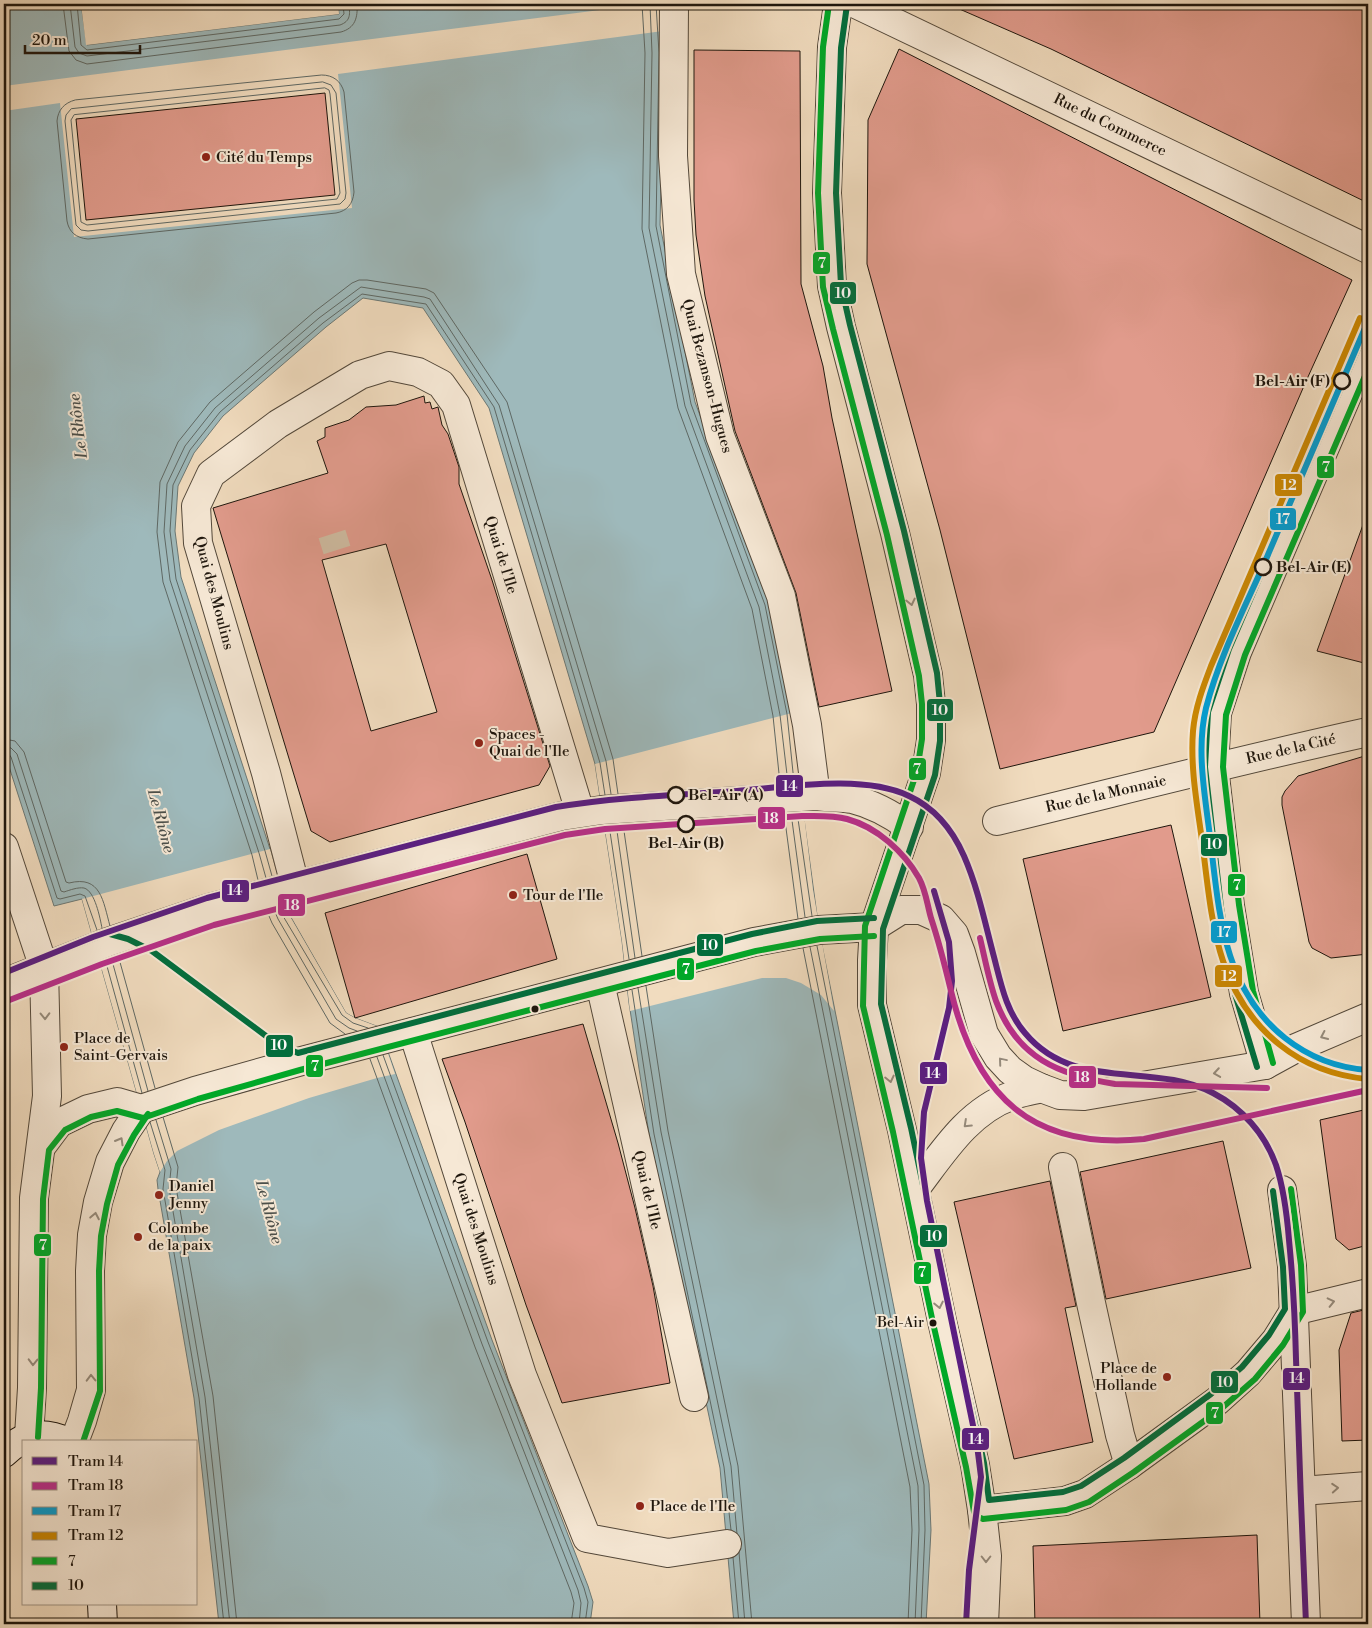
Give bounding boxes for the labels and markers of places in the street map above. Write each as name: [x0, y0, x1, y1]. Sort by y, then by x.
place label: Cité du Temps: [216, 148, 312, 167]
marker: Cité du Temps: [200, 151, 212, 163]
place label: Bel-Air (F): [1255, 372, 1330, 391]
marker: Bel-Air (F): [1333, 372, 1351, 390]
marker: Bel-Air (E): [1254, 558, 1272, 576]
place label: Bel-Air (E): [1276, 558, 1352, 577]
place label: Spaces - Quai de l'Ile: [489, 725, 570, 761]
marker: Spaces - Quai de l'Ile: [473, 737, 485, 749]
marker: Bel-Air (A): [667, 786, 685, 804]
place label: Bel-Air (A): [688, 786, 764, 805]
marker: Bel-Air (B): [677, 815, 695, 833]
place label: Bel-Air (B): [648, 834, 724, 853]
place label: Tour de l'Ile: [523, 886, 603, 905]
marker: Tour de l'Ile: [507, 889, 519, 901]
unlabelled marker: [530, 1004, 540, 1014]
place label: Place de Saint-Gervais: [74, 1029, 168, 1065]
marker: Place de Saint-Gervais: [58, 1041, 70, 1053]
place label: Daniel Jenny: [168, 1177, 215, 1213]
marker: Daniel Jenny: [153, 1189, 165, 1201]
place label: Colombe de la paix: [148, 1219, 212, 1255]
marker: Colombe de la paix: [132, 1231, 144, 1243]
place label: Bel-Air: [876, 1314, 924, 1332]
marker: Bel-Air: [928, 1318, 938, 1328]
place label: Place de Hollande: [1095, 1359, 1157, 1395]
marker: Place de Hollande: [1161, 1371, 1173, 1383]
place label: Place de l'Ile: [650, 1497, 735, 1516]
marker: Place de l'Ile: [634, 1500, 646, 1512]

